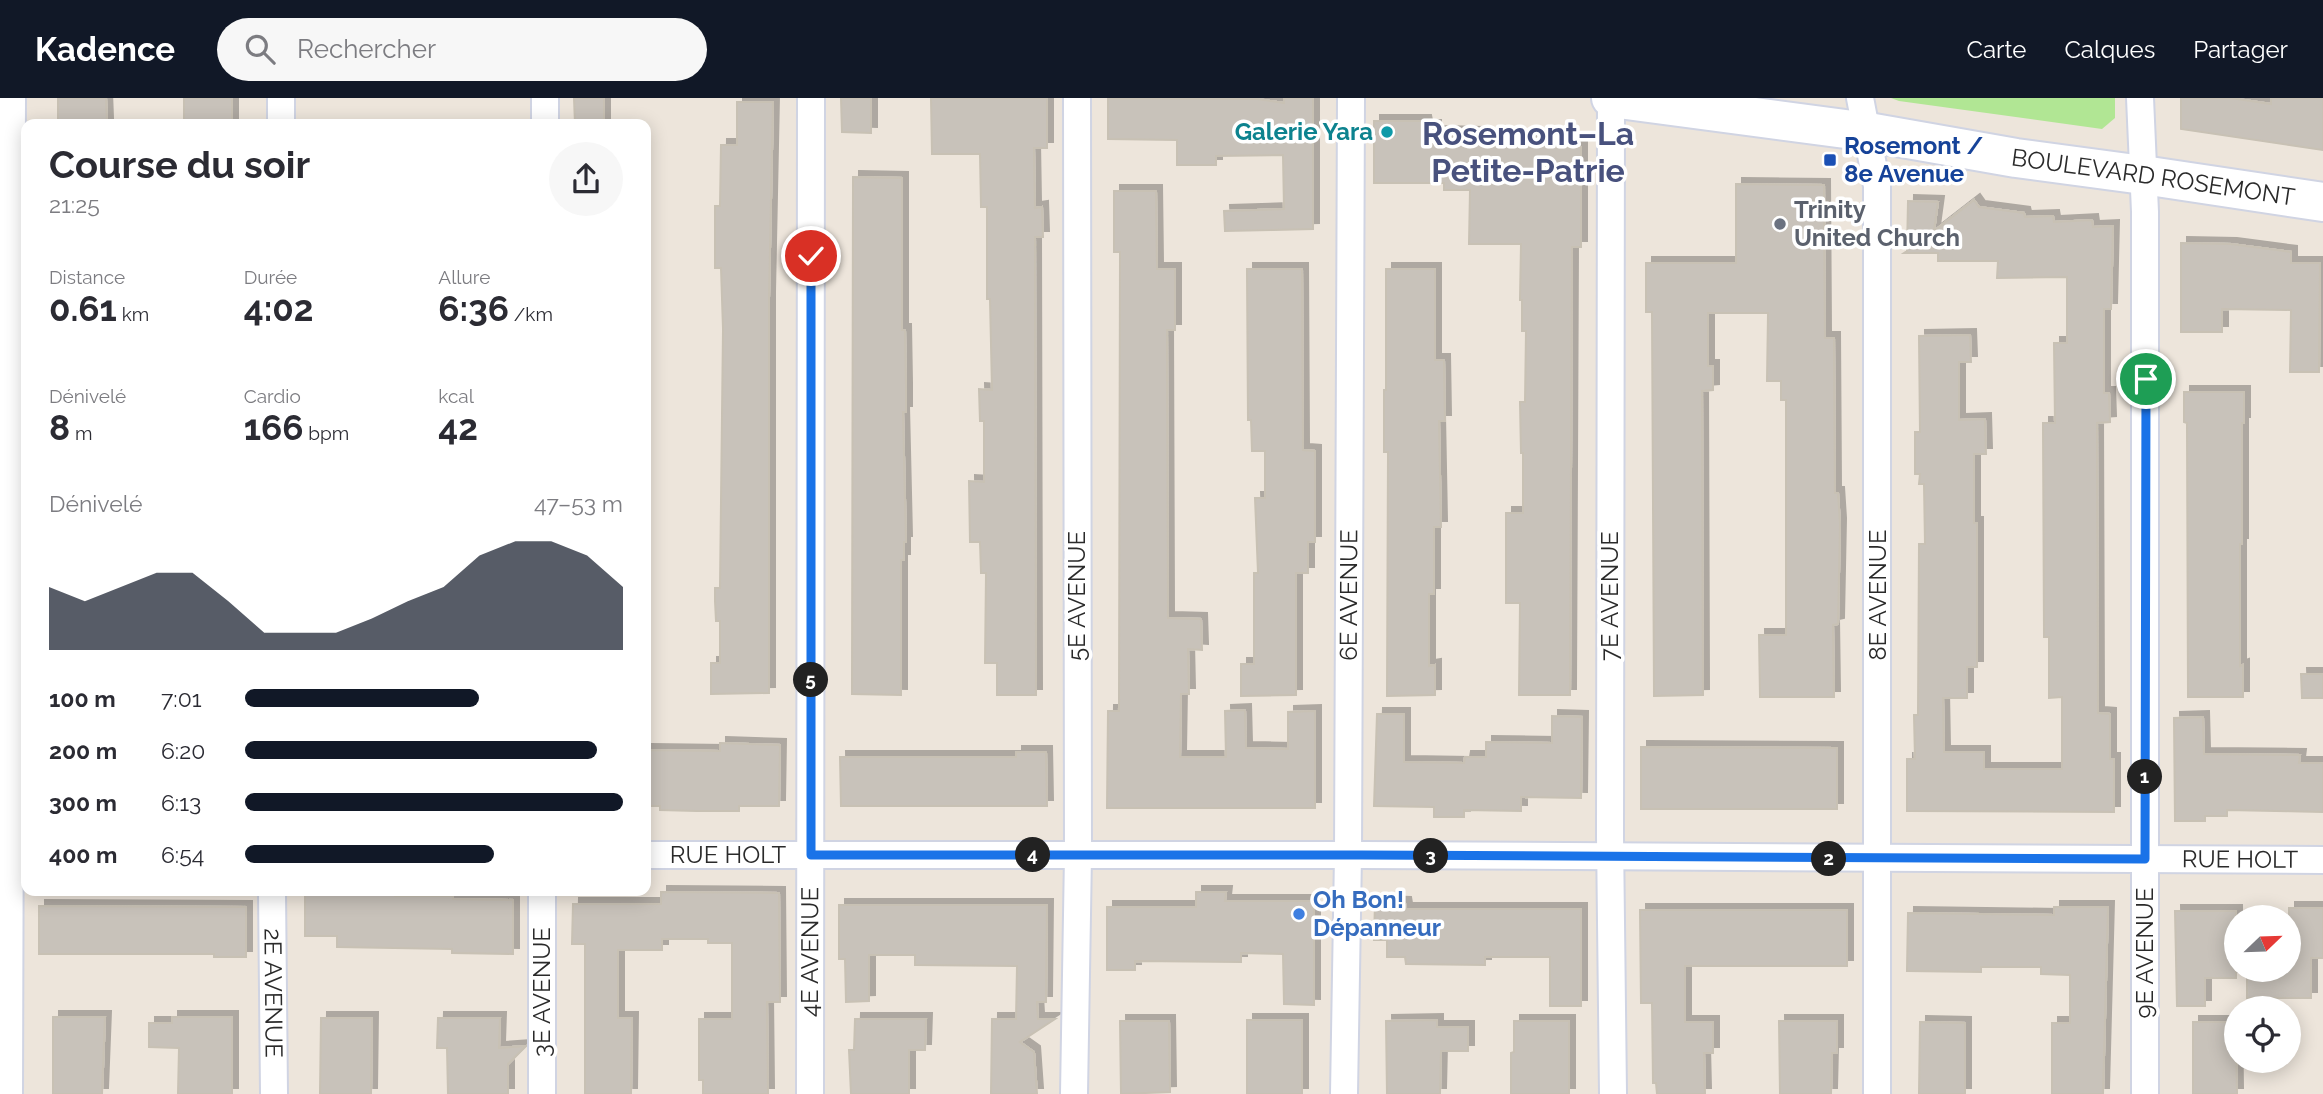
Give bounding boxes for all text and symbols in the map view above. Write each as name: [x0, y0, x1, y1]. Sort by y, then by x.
search box: [217, 18, 707, 81]
text: Kadence: [35, 30, 175, 69]
icon: search: [241, 30, 279, 68]
text: Rechercher: [297, 34, 436, 64]
text: Carte: [1967, 35, 2026, 64]
text: Calques: [2064, 35, 2155, 64]
text: Partager: [2193, 35, 2288, 64]
district label: Rosemont–La Petite-Patrie: [1422, 115, 1634, 189]
place label: Galerie Yara: [1235, 117, 1373, 146]
marker: Galerie Yara: [1379, 124, 1395, 140]
place label: Rosemont / 8e Avenue: [1844, 131, 1984, 188]
text: Course du soir: [49, 142, 310, 187]
button: share: [549, 142, 623, 216]
street label: BOULEVARD ROSEMONT: [2010, 143, 2297, 212]
marker: Rosemont / 8e Avenue: [1822, 152, 1838, 168]
text: 21:25: [49, 191, 100, 218]
place label: Trinity United Church: [1794, 195, 1960, 252]
marker: Trinity United Church: [1772, 216, 1788, 232]
pin: [781, 226, 841, 286]
icon: check: [792, 237, 830, 275]
text: Distance: [49, 266, 125, 288]
text: Durée: [244, 266, 297, 288]
text: Allure: [438, 266, 490, 288]
text: 0.61: [49, 288, 117, 329]
text: 4:02: [244, 288, 314, 329]
text: 6:36: [438, 288, 509, 329]
text: km: [117, 303, 149, 325]
text: /km: [509, 303, 553, 325]
pin: [2116, 349, 2176, 409]
icon: arrive: [2127, 360, 2165, 398]
text: Dénivelé: [49, 385, 126, 407]
text: Cardio: [244, 385, 301, 407]
text: kcal: [438, 385, 474, 407]
text: 8: [49, 407, 70, 448]
text: 166: [244, 407, 303, 448]
text: 42: [438, 407, 478, 448]
text: m: [70, 422, 92, 444]
text: bpm: [303, 422, 349, 444]
text: Dénivelé: [49, 490, 142, 517]
text: 47–53 m: [534, 490, 623, 517]
street label: 6E AVENUE: [1334, 529, 1363, 661]
street label: 8E AVENUE: [1863, 529, 1892, 661]
street label: 5E AVENUE: [1062, 531, 1091, 661]
street label: 7E AVENUE: [1595, 531, 1624, 661]
pin: 5: [794, 662, 828, 698]
text: 5: [805, 668, 816, 690]
text: 100 m: [49, 685, 116, 712]
text: 7:01: [161, 685, 202, 712]
text: 200 m: [49, 737, 117, 764]
text: 6:20: [161, 737, 205, 764]
pin: 1: [2128, 760, 2162, 794]
text: 1: [2140, 765, 2149, 787]
text: 300 m: [49, 789, 117, 816]
text: 6:13: [161, 789, 201, 816]
pin: 4: [1016, 838, 1050, 872]
pin: 3: [1414, 838, 1448, 874]
street label: RUE HOLT: [670, 840, 786, 869]
text: 400 m: [49, 841, 117, 868]
text: 6:54: [161, 841, 204, 868]
pin: 2: [1812, 842, 1846, 876]
text: 4: [1027, 843, 1038, 865]
text: 3: [1425, 844, 1436, 866]
street label: RUE HOLT: [2182, 844, 2299, 874]
text: 2: [1823, 847, 1834, 869]
place label: Oh Bon! Dépanneur: [1313, 885, 1441, 942]
street label: 4E AVENUE: [795, 887, 824, 1017]
street label: 9E AVENUE: [2130, 887, 2159, 1019]
north arrow: [2224, 905, 2301, 982]
map controls: [2224, 905, 2301, 1073]
marker: Oh Bon! Dépanneur: [1291, 906, 1307, 922]
street label: 3E AVENUE: [527, 927, 556, 1057]
street label: 2E AVENUE: [258, 928, 289, 1058]
button: locate: [2224, 996, 2301, 1073]

